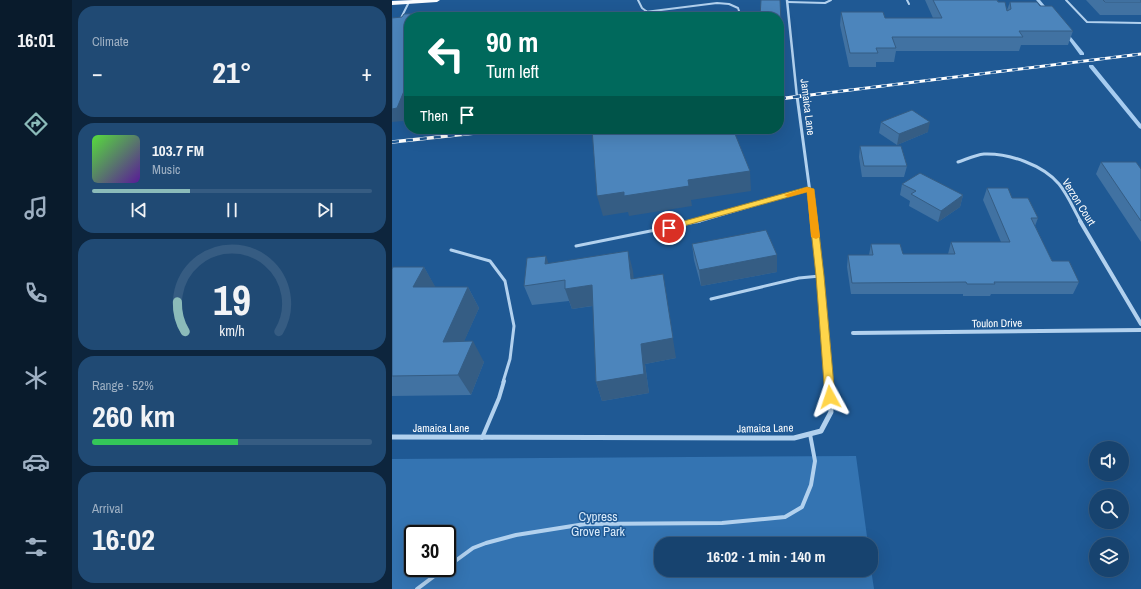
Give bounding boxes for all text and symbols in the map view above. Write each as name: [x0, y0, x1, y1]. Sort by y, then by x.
text: 90 m: [486, 23, 538, 61]
text: 16:01: [17, 28, 55, 53]
icon: left: [420, 28, 472, 80]
text: Climate: [92, 33, 129, 50]
text: 21°: [212, 52, 252, 92]
text: −: [92, 58, 103, 88]
text: +: [361, 58, 372, 88]
text: Turn left: [486, 59, 539, 84]
street label: Jamaica Lane: [798, 78, 818, 136]
icon: arrive: [456, 104, 478, 126]
text: Then: [420, 105, 448, 126]
icon: directions: [22, 110, 50, 138]
text: 103.7 FM: [152, 140, 204, 161]
text: Music: [152, 161, 180, 178]
street label: Verzon Court: [1059, 176, 1099, 228]
icon: music: [22, 194, 50, 222]
icon: previous: [128, 199, 150, 221]
icon: pause: [221, 199, 243, 221]
icon: next: [314, 199, 336, 221]
pin: [652, 211, 686, 245]
icon: arrive: [658, 217, 680, 239]
text: 19: [213, 272, 251, 328]
icon: phone: [22, 279, 50, 307]
street label: Toulon Drive: [972, 316, 1022, 330]
text: km/h: [219, 321, 245, 340]
icon: climate: [22, 364, 50, 392]
position arrow: [809, 376, 851, 418]
text: Range · 52%: [92, 377, 154, 394]
text: 260 km: [92, 396, 175, 436]
street label: Jamaica Lane: [413, 421, 469, 435]
street label: Jamaica Lane: [737, 421, 793, 435]
map controls: [1089, 441, 1129, 577]
button: sound: [1089, 441, 1129, 481]
icon: car: [22, 448, 50, 476]
button: search: [1089, 489, 1129, 529]
text: Arrival: [92, 500, 123, 517]
park label: Cypress Grove Park: [571, 508, 626, 540]
text: 16:02: [92, 519, 155, 559]
speed limit sign: 30: [404, 525, 456, 577]
icon: filters: [22, 533, 50, 561]
button: layers: [1089, 537, 1129, 577]
text: 16:02 · 1 min · 140 m: [707, 546, 825, 567]

